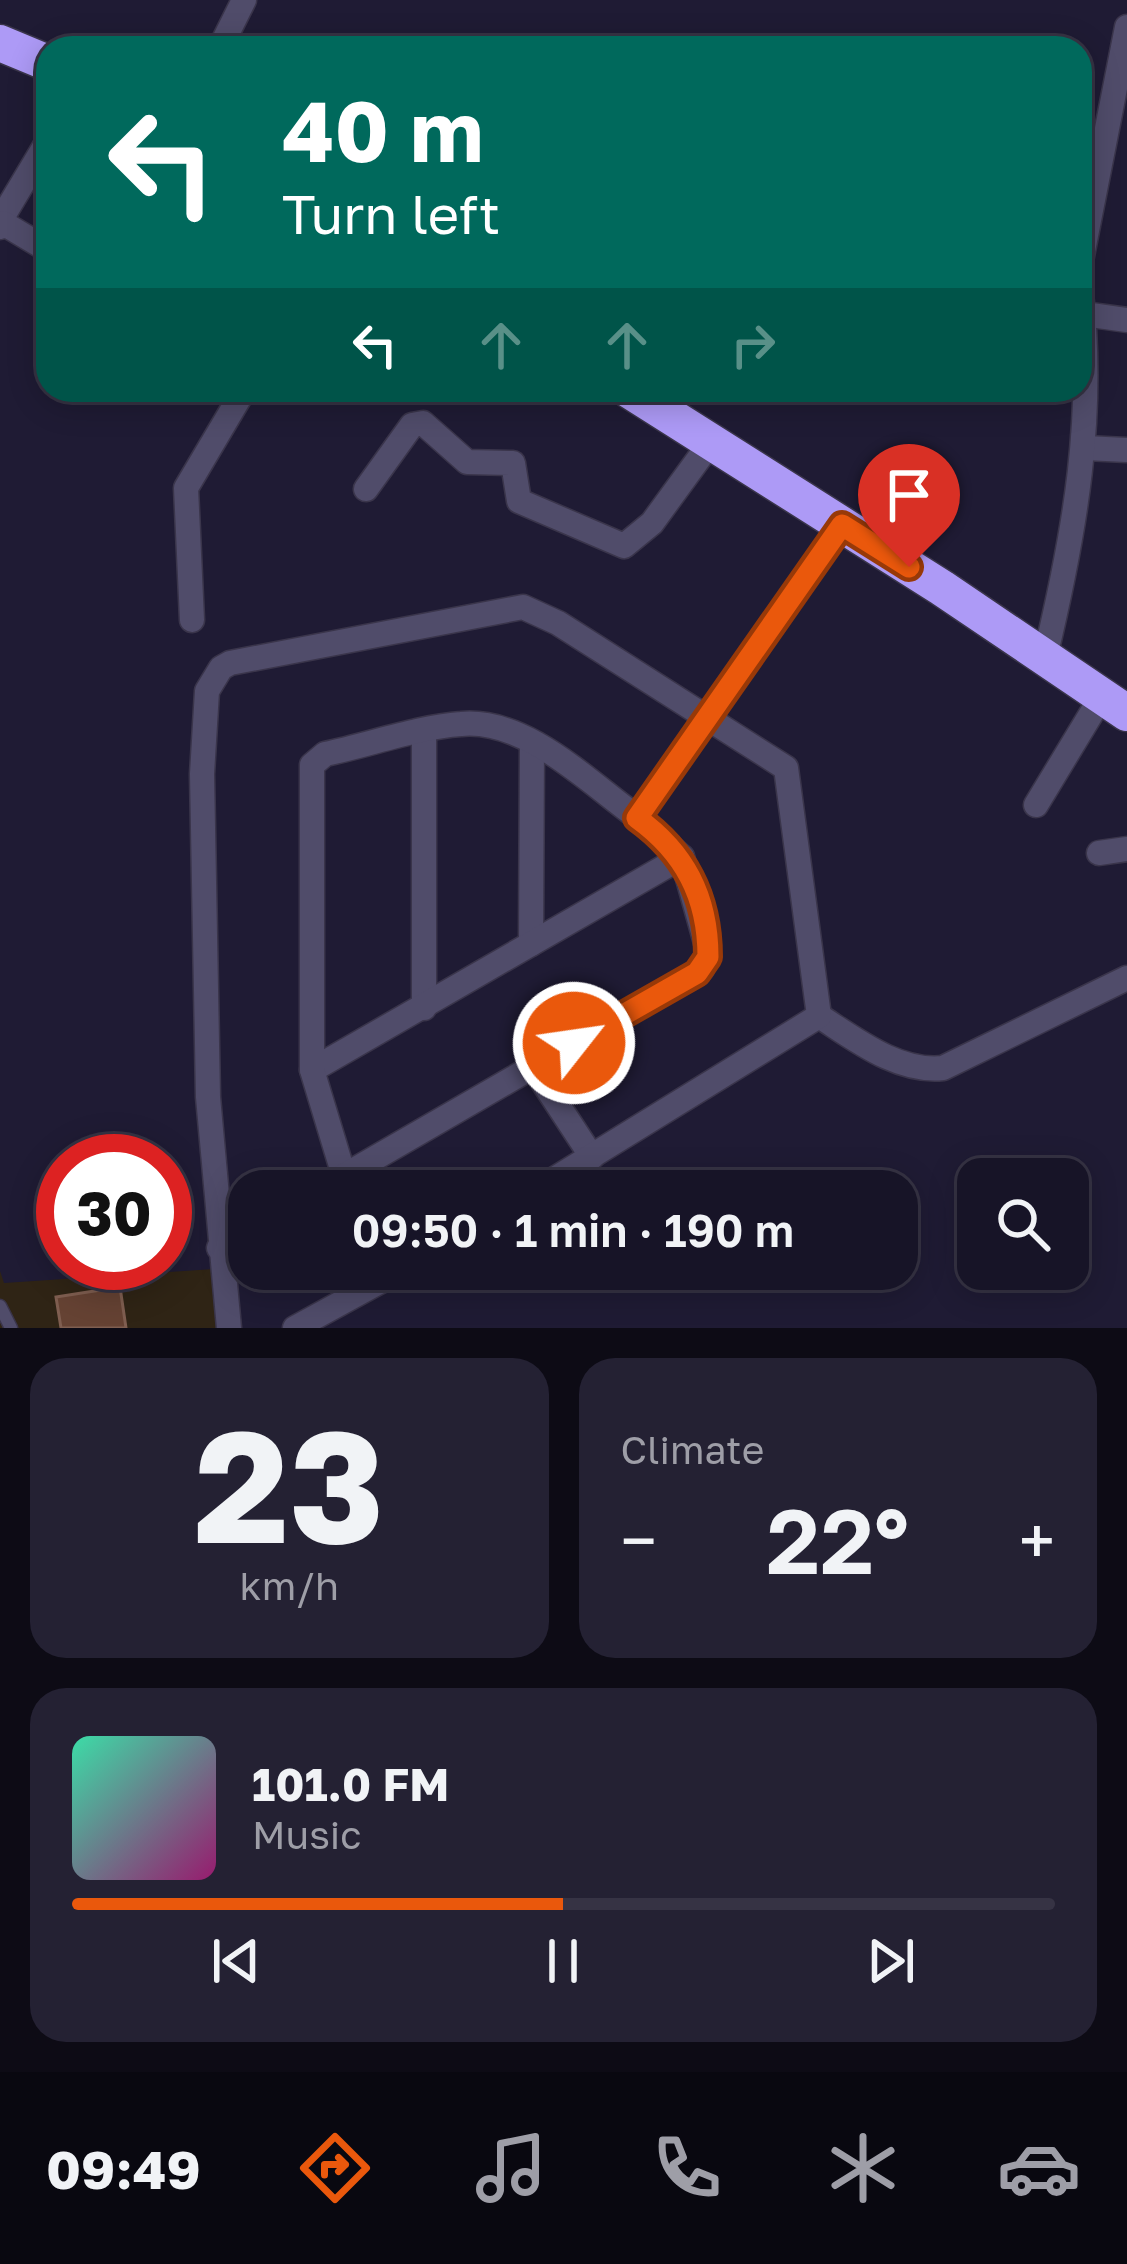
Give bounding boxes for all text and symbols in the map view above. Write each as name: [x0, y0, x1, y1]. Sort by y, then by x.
text: 40 m: [282, 80, 484, 180]
icon: left: [84, 84, 240, 240]
text: Turn left: [282, 181, 500, 246]
icon: left: [342, 312, 408, 378]
icon: ahead: [468, 312, 534, 378]
icon: ahead: [594, 312, 660, 378]
icon: right: [720, 312, 786, 378]
pin: [858, 444, 960, 567]
icon: arrive: [876, 462, 942, 528]
position arrow: [511, 980, 637, 1106]
speed limit sign: 30: [36, 1134, 192, 1290]
map controls: [957, 1158, 1089, 1290]
button: search: [957, 1158, 1089, 1290]
text: 09:50 · 1 min · 190 m: [352, 1203, 794, 1257]
text: 23: [194, 1390, 384, 1577]
text: Climate: [621, 1426, 764, 1473]
text: 22°: [766, 1486, 909, 1594]
text: −: [621, 1500, 657, 1580]
text: +: [1019, 1500, 1055, 1580]
text: km/h: [240, 1562, 339, 1609]
text: 101.0 FM: [252, 1757, 449, 1811]
text: Music: [252, 1811, 362, 1858]
icon: previous: [203, 1928, 269, 1994]
icon: pause: [530, 1928, 596, 1994]
icon: next: [858, 1928, 924, 1994]
icon: directions: [293, 2126, 377, 2210]
icon: music: [469, 2126, 553, 2210]
icon: phone: [645, 2126, 729, 2210]
icon: climate: [821, 2126, 905, 2210]
icon: car: [997, 2126, 1081, 2210]
text: 09:49: [46, 2136, 201, 2201]

